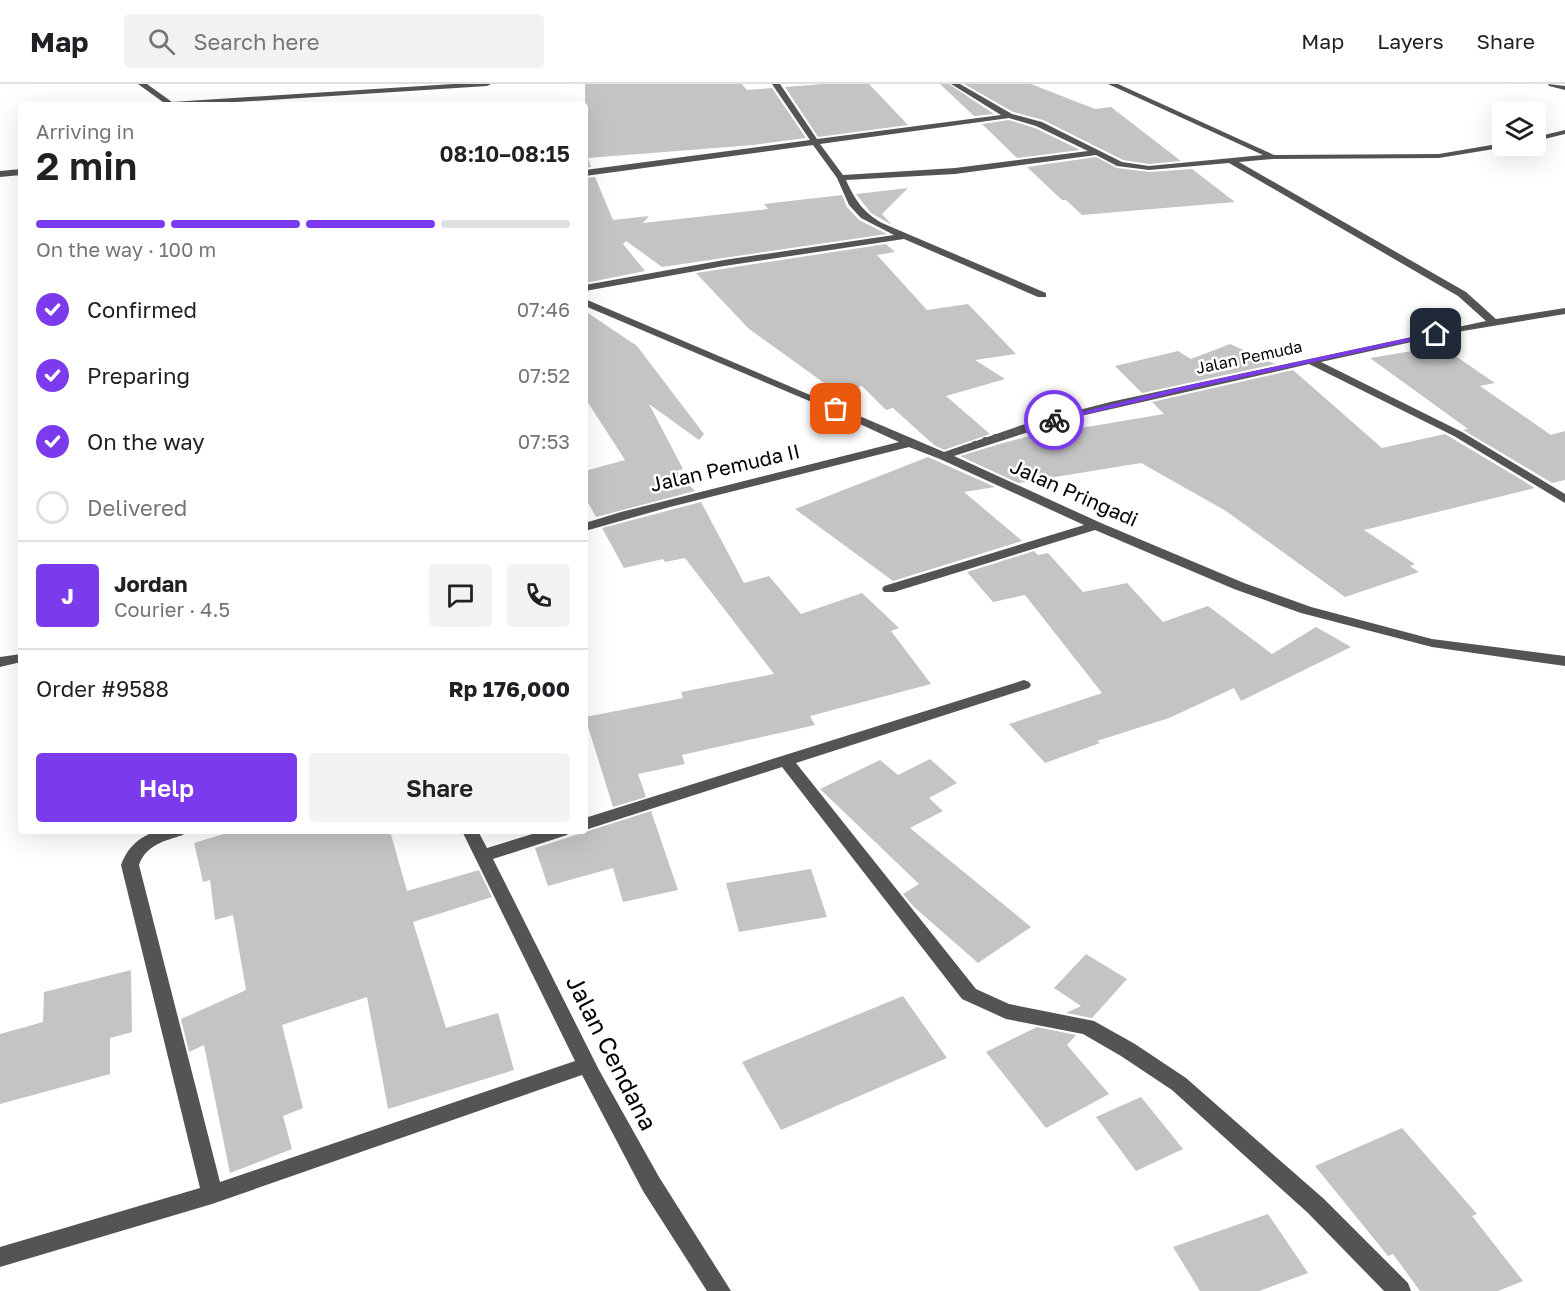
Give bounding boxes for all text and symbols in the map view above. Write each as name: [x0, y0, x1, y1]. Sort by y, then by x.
search box: [124, 14, 544, 68]
text: Map: [30, 25, 88, 58]
icon: search: [145, 25, 178, 58]
text: Search here: [193, 28, 319, 55]
text: Map: [1301, 28, 1344, 54]
text: Layers: [1377, 28, 1444, 54]
text: Share: [1477, 28, 1535, 54]
map controls: [1492, 102, 1546, 156]
button: layers: [1492, 102, 1546, 156]
text: Arriving in: [36, 119, 134, 143]
text: 08:10–08:15: [439, 140, 570, 167]
text: 2 min: [36, 142, 137, 189]
text: On the way · 100 m: [36, 237, 216, 261]
icon: check: [36, 293, 69, 326]
text: Confirmed: [87, 296, 197, 323]
text: 07:46: [517, 297, 570, 321]
pin: [1410, 308, 1461, 359]
icon: home: [1419, 317, 1452, 350]
street label: Jalan Pemuda: [1194, 336, 1304, 378]
icon: check: [36, 359, 69, 392]
text: Preparing: [87, 362, 190, 389]
text: 07:52: [518, 363, 570, 387]
pin: [810, 383, 861, 434]
courier: [1024, 390, 1084, 450]
icon: bag: [819, 392, 852, 425]
icon: bike: [1038, 404, 1071, 437]
icon: check: [36, 425, 69, 458]
text: On the way: [87, 428, 205, 455]
text: 07:53: [518, 429, 570, 453]
street label: Jalan Pemuda II: [648, 438, 802, 496]
street label: Jalan Pringadi: [1007, 453, 1142, 531]
text: Delivered: [87, 494, 187, 521]
button: chat: [429, 564, 492, 627]
button: phone: [507, 564, 570, 627]
text: Jordan: [114, 570, 188, 597]
text: J: [61, 582, 74, 609]
text: Courier · 4.5: [114, 597, 230, 621]
text: Order #9588: [36, 675, 169, 702]
text: Rp 176,000: [448, 675, 570, 702]
button: Help: [36, 753, 297, 822]
button: Share: [309, 753, 570, 822]
street label: Jalan Cendana: [561, 970, 664, 1135]

